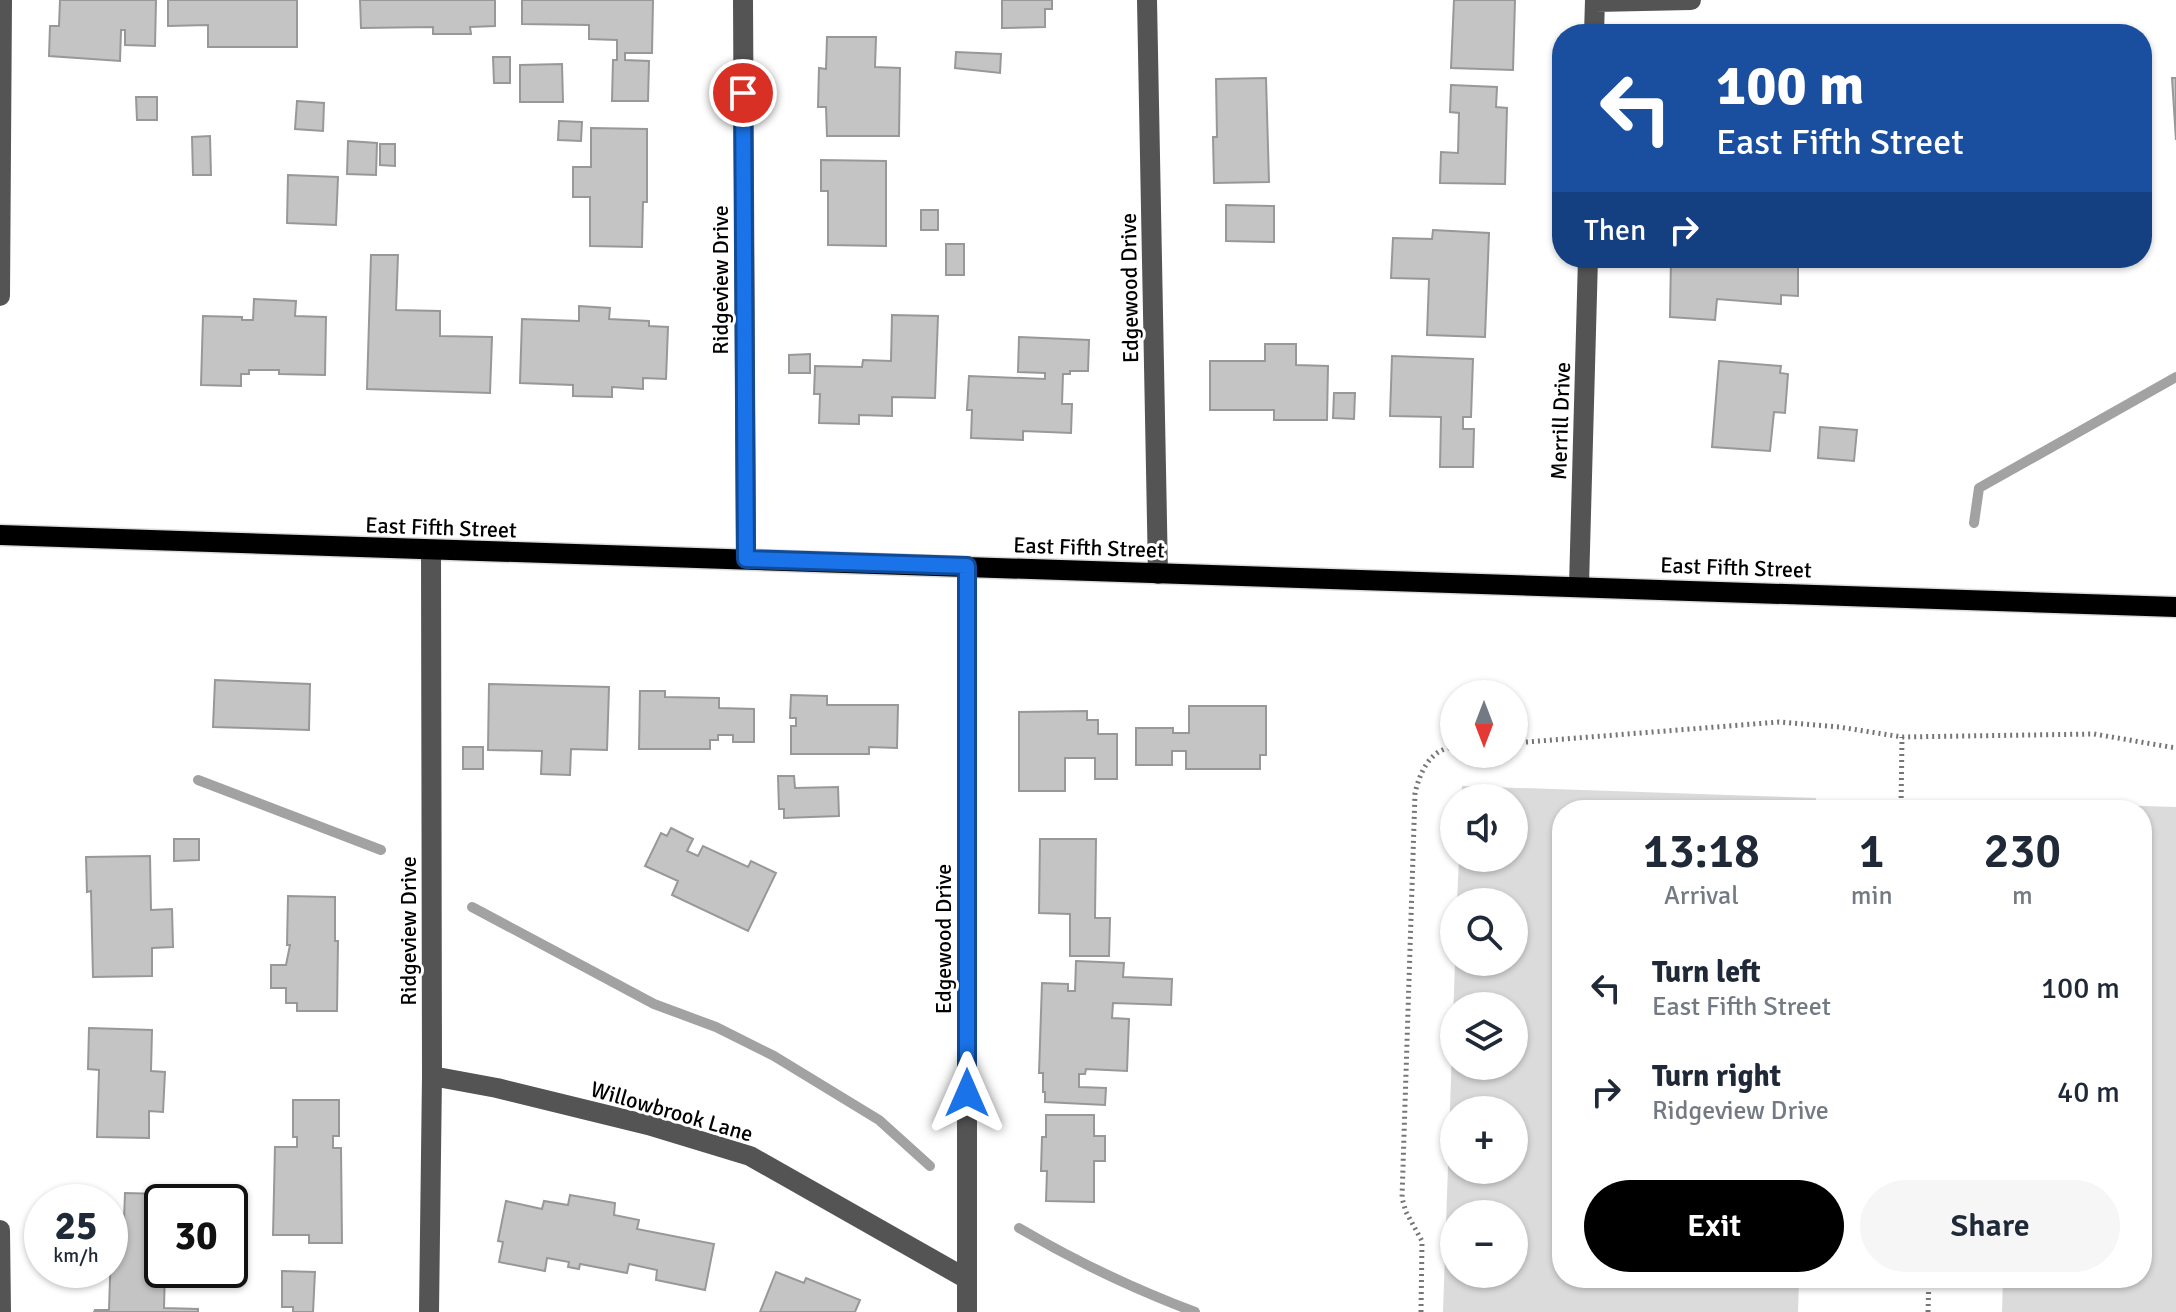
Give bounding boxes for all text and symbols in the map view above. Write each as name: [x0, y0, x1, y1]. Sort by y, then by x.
text: 100 m: [1716, 51, 1864, 120]
icon: left: [1584, 56, 1688, 160]
pin: [709, 59, 777, 127]
icon: arrive: [721, 71, 765, 115]
text: East Fifth Street: [1716, 120, 1964, 165]
street label: Ridgeview Drive: [707, 205, 734, 355]
icon: right: [1662, 208, 1706, 252]
text: Then: [1584, 212, 1646, 249]
street label: Edgewood Drive: [1115, 213, 1144, 363]
street label: Merrill Drive: [1545, 362, 1576, 480]
street label: East Fifth Street: [365, 511, 517, 544]
street label: East Fifth Street: [1013, 531, 1165, 564]
street label: East Fifth Street: [1660, 551, 1812, 584]
north arrow: [1440, 680, 1528, 768]
map controls: [1440, 680, 1528, 1288]
button: sound: [1440, 784, 1528, 872]
text: 13:18: [1643, 822, 1760, 881]
text: 1: [1859, 822, 1885, 881]
text: 230: [1983, 822, 2061, 881]
street label: Ridgeview Drive: [395, 856, 422, 1006]
street label: Edgewood Drive: [930, 864, 957, 1014]
text: Arrival: [1664, 880, 1739, 912]
text: min: [1851, 880, 1893, 912]
text: m: [2012, 880, 2033, 912]
button: search: [1440, 888, 1528, 976]
text: Turn left: [1652, 954, 1761, 991]
icon: left: [1584, 966, 1628, 1010]
text: 100 m: [2041, 970, 2120, 1007]
text: East Fifth Street: [1652, 991, 1831, 1023]
button: layers: [1440, 992, 1528, 1080]
position arrow: [925, 1051, 1009, 1135]
text: Turn right: [1652, 1058, 1781, 1095]
icon: right: [1584, 1070, 1628, 1114]
text: 40 m: [2057, 1074, 2120, 1111]
street label: Willowbrook Lane: [588, 1075, 756, 1148]
text: Ridgeview Drive: [1652, 1095, 1829, 1127]
button: +: [1440, 1096, 1528, 1184]
button: Exit: [1584, 1180, 1844, 1272]
button: Share: [1860, 1180, 2120, 1272]
speed limit sign: 30: [144, 1184, 248, 1288]
button: −: [1440, 1200, 1528, 1288]
text: 25: [54, 1201, 98, 1251]
text: km/h: [53, 1243, 99, 1268]

